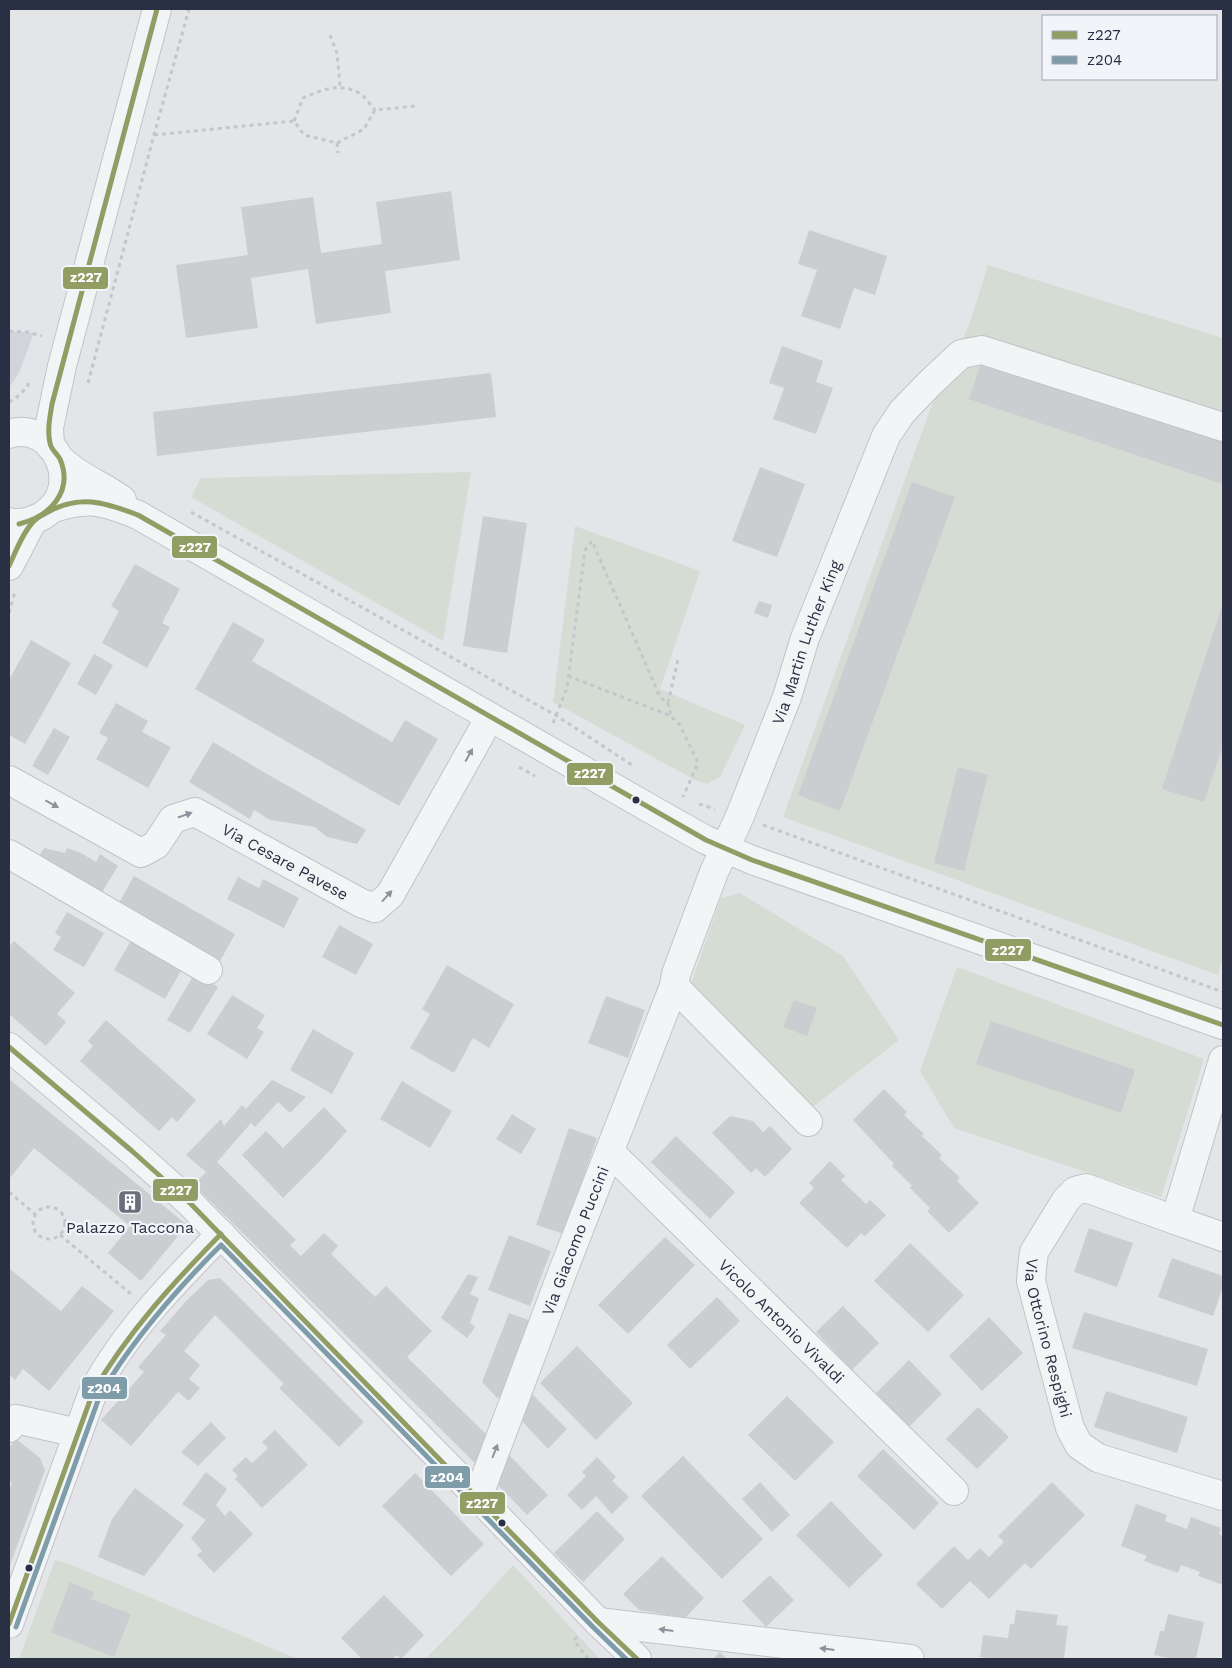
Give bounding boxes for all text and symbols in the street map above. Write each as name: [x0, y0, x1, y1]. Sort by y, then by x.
legend: [1042, 15, 1217, 80]
text: z227: [1087, 26, 1121, 44]
text: z204: [1087, 51, 1122, 69]
line badge: z227: [62, 266, 109, 290]
text: z227: [70, 269, 103, 285]
line badge: z227: [171, 535, 218, 559]
text: z227: [179, 539, 212, 555]
street label: Via Martin Luther King: [768, 557, 845, 728]
one-way arrow: [464, 749, 473, 762]
line badge: z227: [566, 762, 614, 786]
text: z227: [574, 765, 607, 781]
unlabelled marker: [631, 795, 641, 805]
one-way arrow: [45, 799, 58, 808]
one-way arrow: [178, 811, 193, 819]
street label: Via Cesare Pavese: [219, 820, 352, 904]
one-way arrow: [382, 889, 393, 902]
line badge: z227: [984, 938, 1032, 962]
text: z227: [992, 942, 1025, 958]
street label: Via Giacomo Puccini: [538, 1163, 613, 1318]
line badge: z227: [152, 1178, 199, 1202]
text: z227: [160, 1182, 193, 1198]
building icon: Palazzo Taccona: [117, 1189, 143, 1215]
place label: Palazzo Taccona: [66, 1218, 194, 1237]
street label: Vicolo Antonio Vivaldi: [714, 1255, 848, 1388]
street label: Via Ottorino Respighi: [1021, 1257, 1076, 1420]
line badge: z204: [81, 1376, 128, 1400]
text: z204: [87, 1380, 121, 1396]
one-way arrow: [491, 1443, 499, 1458]
line badge: z204: [424, 1465, 471, 1489]
text: z204: [430, 1469, 464, 1485]
line badge: z227: [459, 1491, 506, 1515]
text: z227: [466, 1495, 499, 1511]
unlabelled marker: [497, 1518, 507, 1528]
unlabelled marker: [24, 1563, 34, 1573]
one-way arrow: [657, 1626, 673, 1634]
one-way arrow: [819, 1645, 835, 1653]

